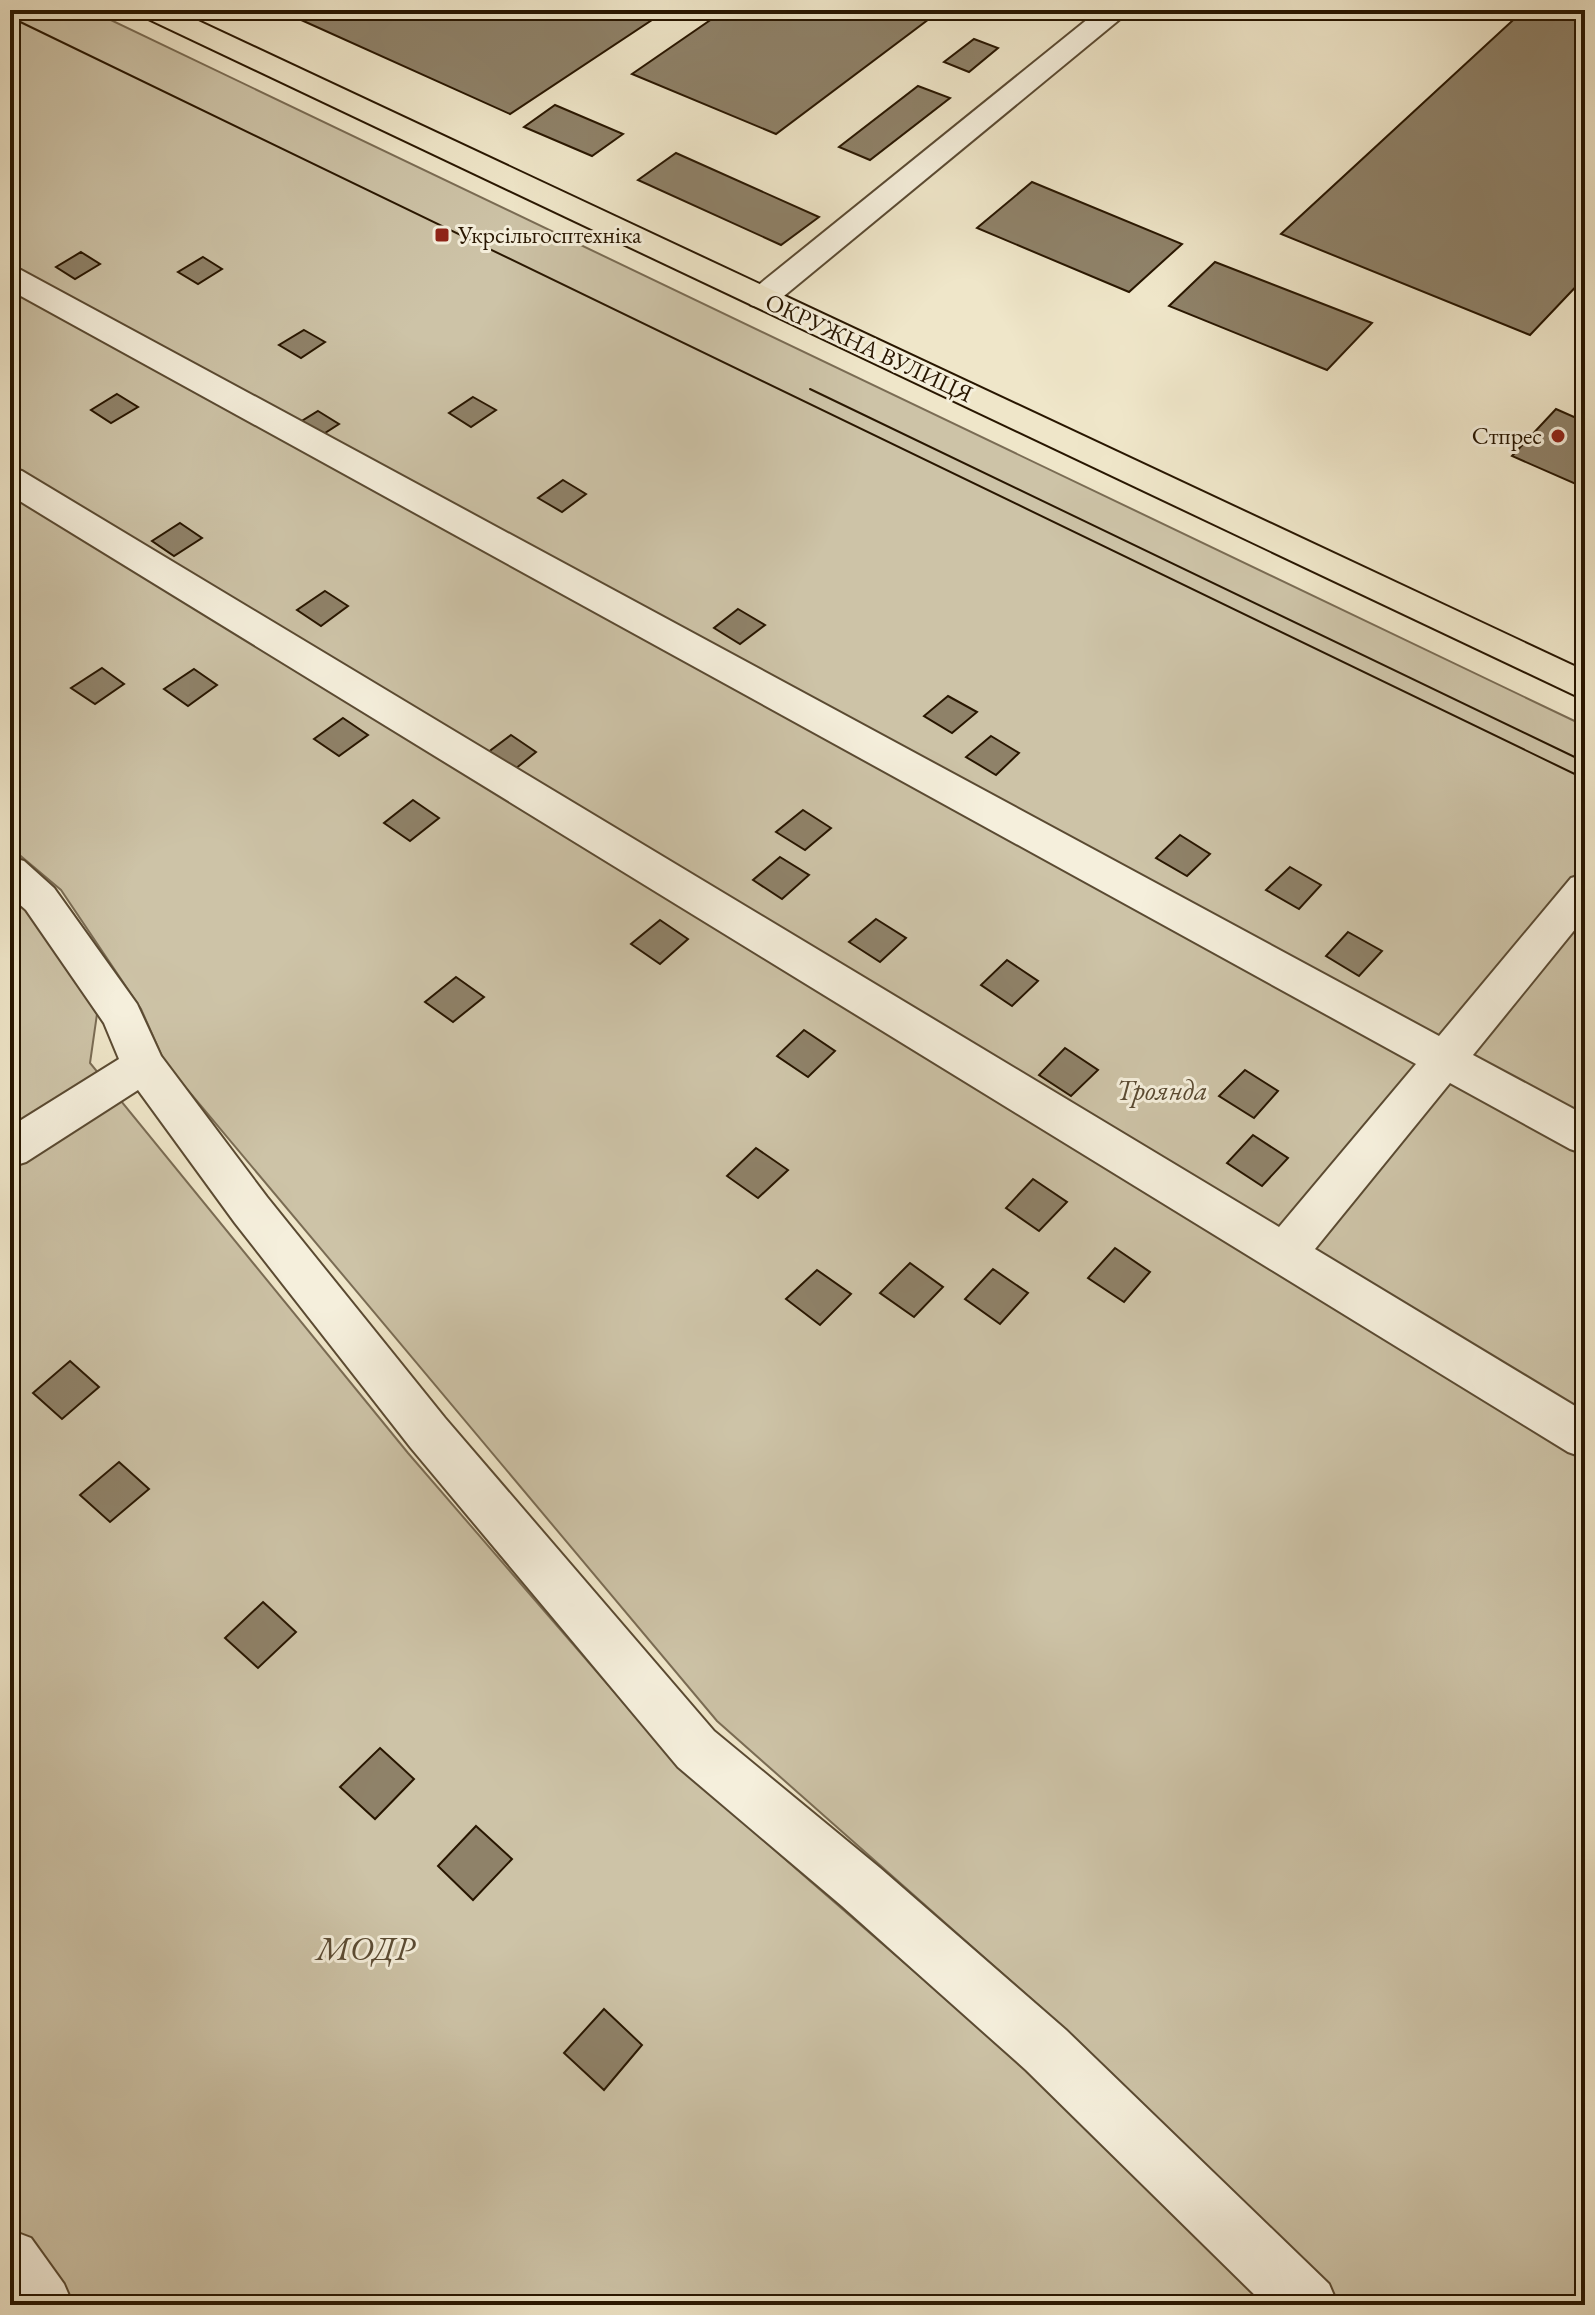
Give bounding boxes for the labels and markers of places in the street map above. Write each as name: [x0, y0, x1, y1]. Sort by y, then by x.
place label: Укрсільгосптехніка: [457, 219, 642, 250]
marker: Укрсільгосптехніка: [433, 226, 451, 244]
place label: Стпрес: [1472, 420, 1542, 451]
marker: Стпрес: [1549, 427, 1567, 445]

